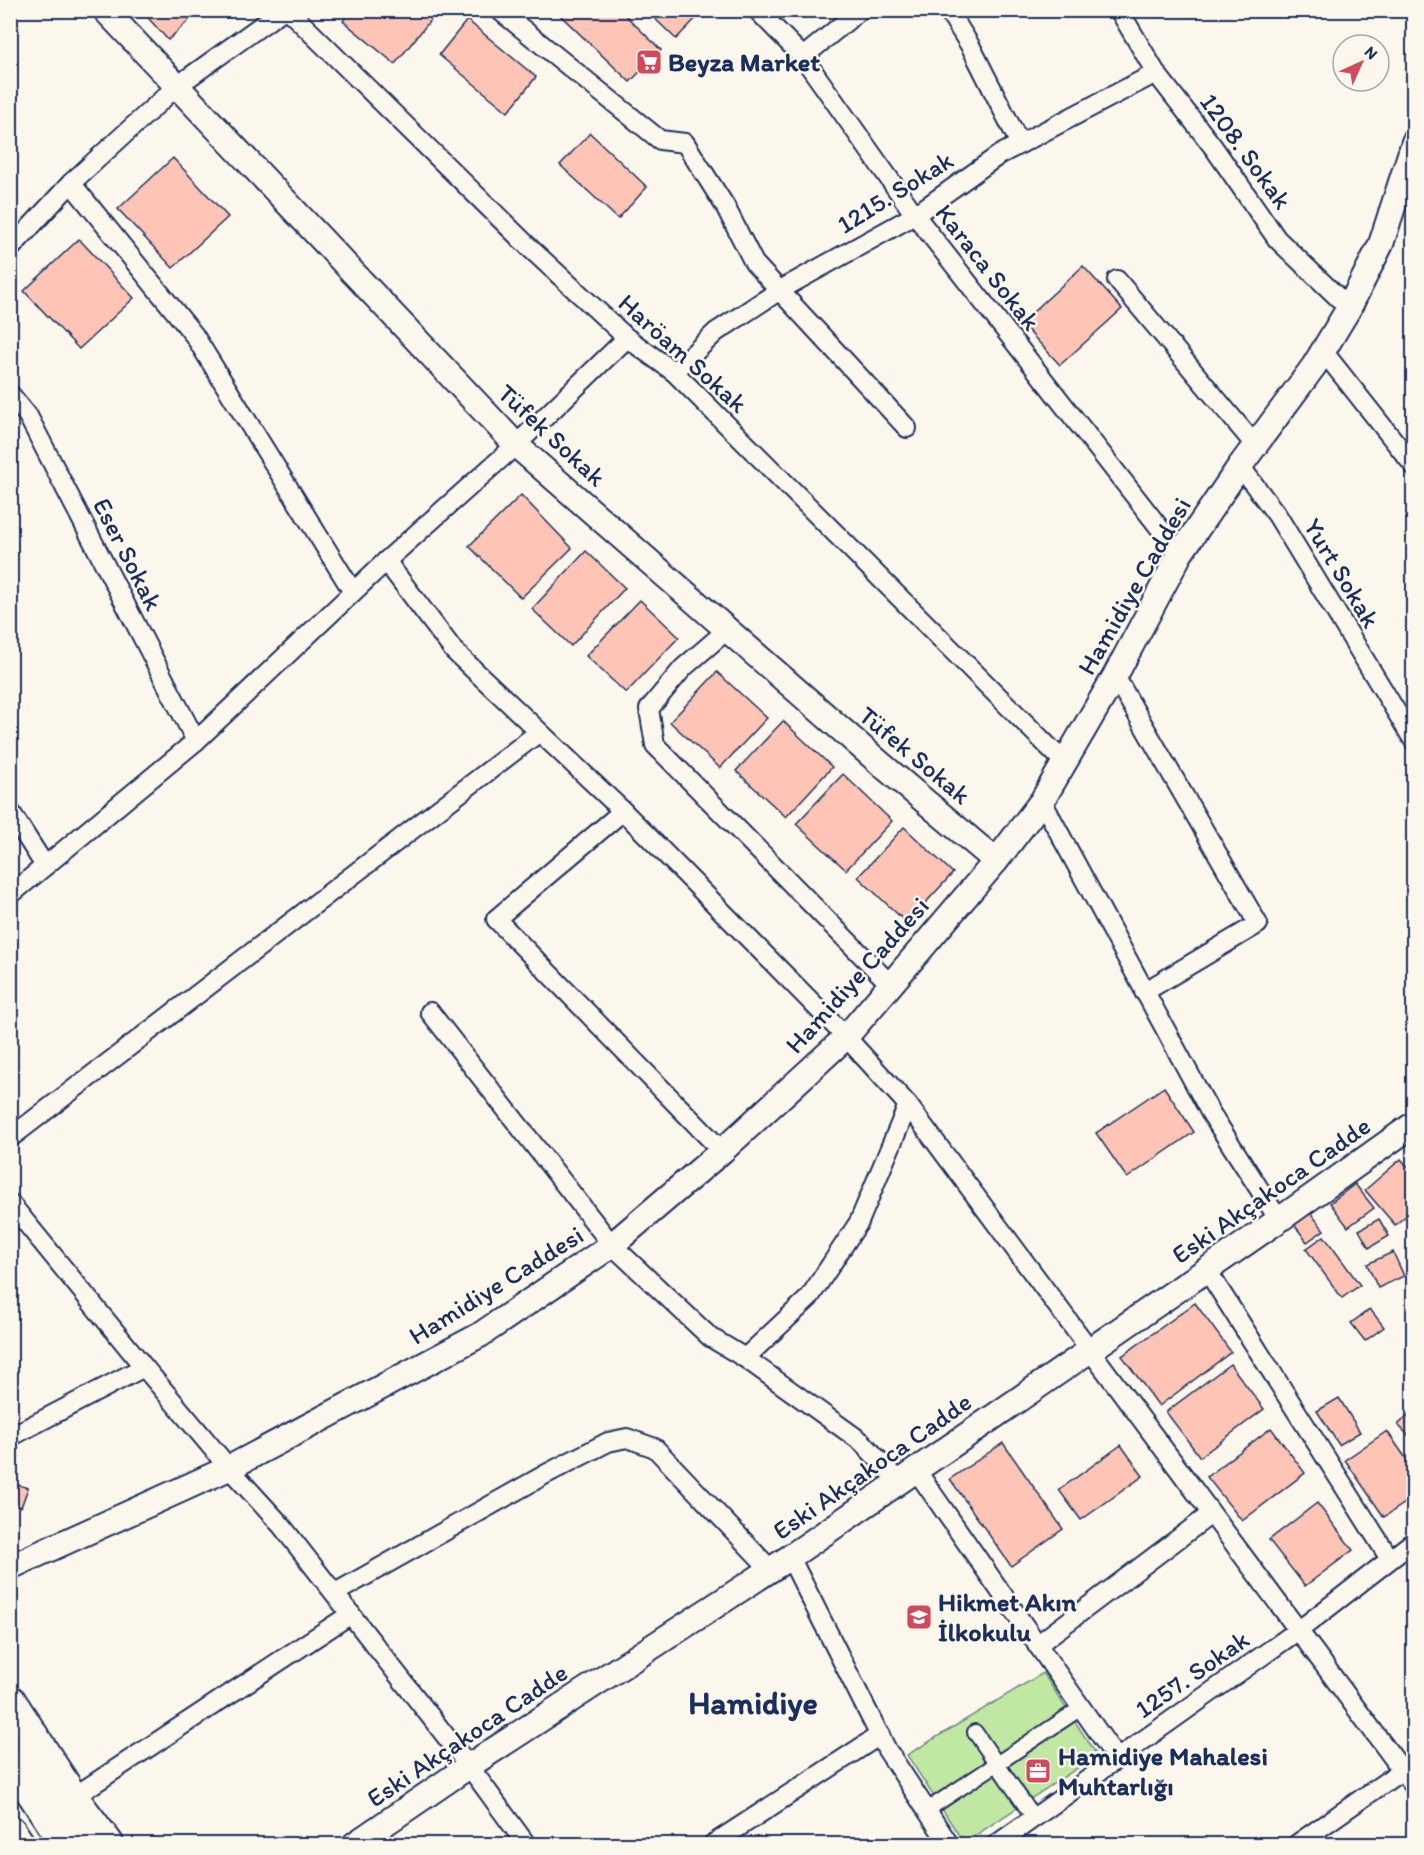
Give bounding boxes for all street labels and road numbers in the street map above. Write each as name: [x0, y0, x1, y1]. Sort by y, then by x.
street label: 1208. Sokak: [1193, 87, 1299, 215]
street label: 1215. Sokak: [831, 144, 959, 240]
street label: Karaca Sokak: [929, 197, 1048, 337]
street label: Haröam Sokak: [612, 287, 755, 420]
street label: Tüfek Sokak: [491, 377, 613, 493]
street label: Hamidiye Caddesi: [1070, 491, 1198, 681]
street label: Eser Sokak: [86, 492, 170, 616]
street label: Yurt Sokak: [1297, 512, 1388, 634]
street label: Tüfek Sokak: [853, 699, 978, 811]
street label: Hamidiye Caddesi: [778, 890, 936, 1060]
street label: Eski Akçakoca Cadde: [1166, 1109, 1376, 1271]
street label: Hamidiye Caddesi: [403, 1218, 589, 1352]
street label: Eski Akçakoca Cadde: [767, 1385, 977, 1547]
street label: 1257. Sokak: [1129, 1623, 1255, 1725]
street label: Eski Akçakoca Cadde: [361, 1656, 573, 1814]

